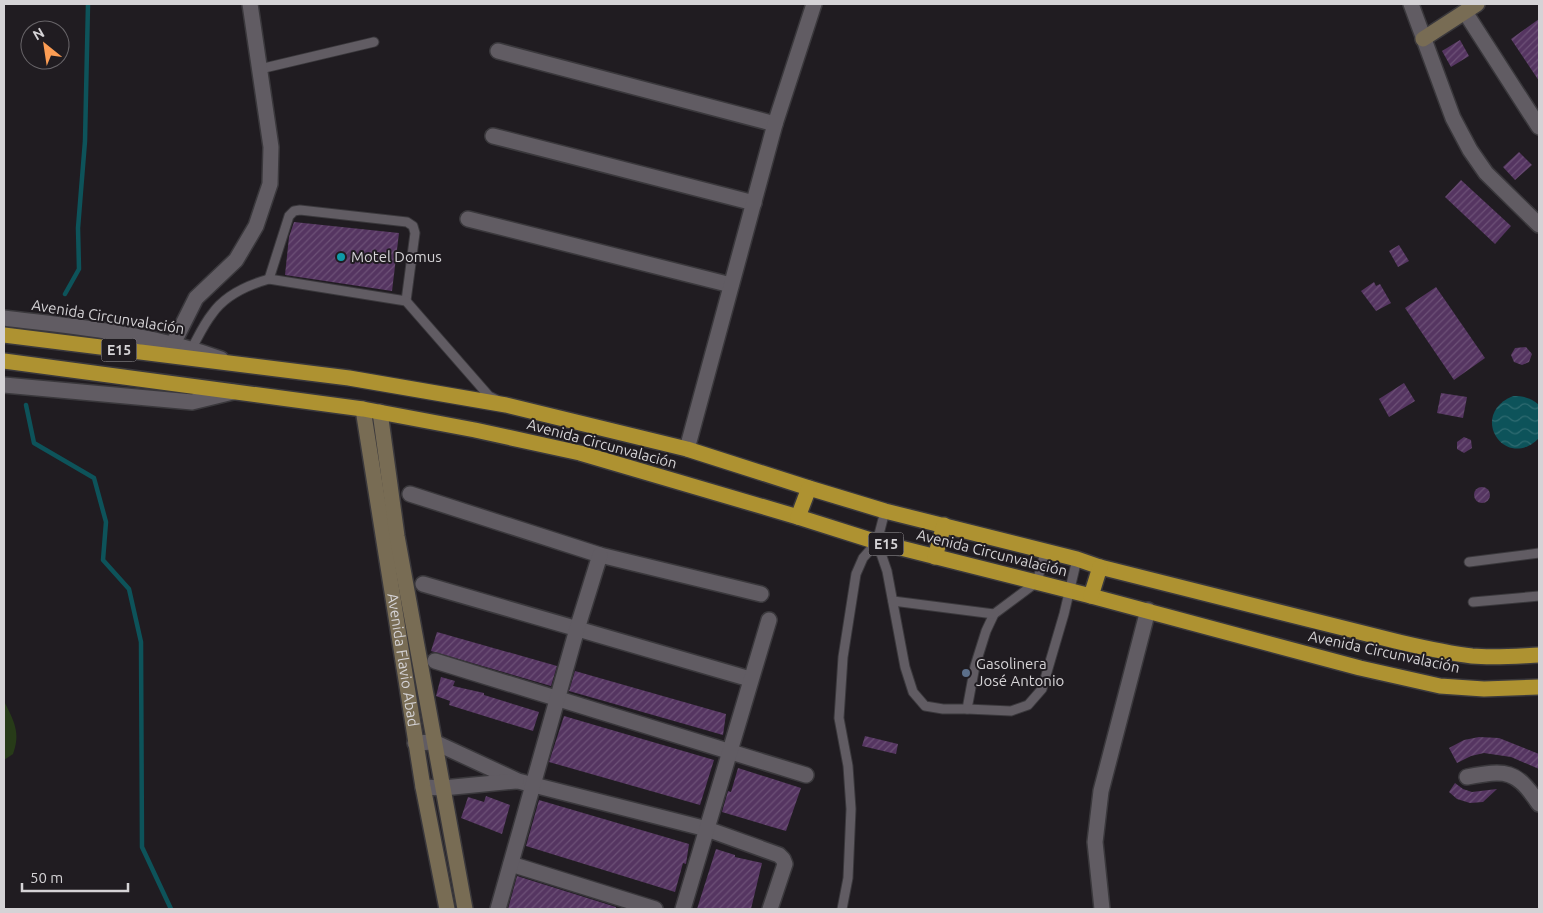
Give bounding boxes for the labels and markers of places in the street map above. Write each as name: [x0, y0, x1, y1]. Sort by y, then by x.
place label: Motel Domus: [351, 248, 442, 265]
marker: Motel Domus: [335, 251, 347, 263]
place label: Gasolinera José Antonio: [976, 655, 1064, 689]
marker: Gasolinera José Antonio: [960, 667, 972, 679]

